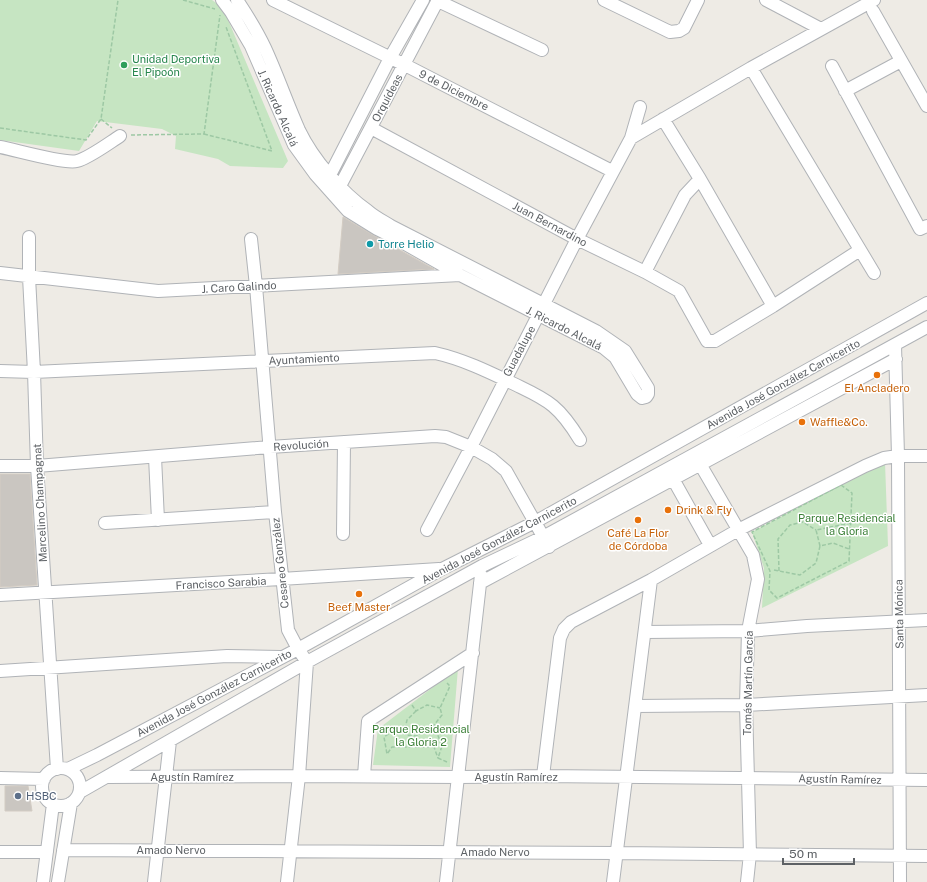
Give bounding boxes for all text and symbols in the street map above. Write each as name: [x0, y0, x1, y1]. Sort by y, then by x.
place label: Unidad Deportiva El Pipoón: [132, 53, 220, 78]
marker: Unidad Deportiva El Pipoón: [119, 60, 129, 70]
street label: 9 de Diciembre: [417, 67, 491, 113]
street label: J. Ricardo Alcalá: [256, 68, 300, 148]
street label: Orquídeas: [369, 72, 405, 124]
street label: Juan Bernardino: [511, 199, 589, 249]
place label: Torre Helio: [378, 238, 434, 250]
marker: Torre Helio: [365, 239, 375, 249]
street label: J. Caro Galindo: [201, 279, 277, 295]
street label: J. Ricardo Alcalá: [524, 304, 604, 352]
street label: Guadalupe: [501, 324, 537, 378]
street label: Avenida José González Carnicerito: [704, 337, 862, 431]
street label: Ayuntamiento: [268, 351, 340, 367]
marker: El Ancladero: [872, 370, 882, 380]
place label: El Ancladero: [844, 382, 910, 394]
place label: Waffle&Co.: [810, 416, 868, 428]
marker: Waffle&Co.: [797, 417, 807, 427]
street label: Revolución: [273, 437, 329, 453]
street label: Marcelino Champagnat: [31, 443, 49, 563]
street label: Avenida José González Carnicerito: [419, 494, 579, 586]
place label: Drink & Fly: [676, 504, 732, 516]
marker: Drink & Fly: [663, 505, 673, 515]
park label: Parque Residencial la Gloria: [798, 512, 896, 537]
marker: Café La Flor de Córdoba: [633, 515, 643, 525]
street label: Cesareo González: [269, 517, 291, 609]
place label: Café La Flor de Córdoba: [607, 527, 669, 552]
street label: Francisco Sarabia: [175, 575, 267, 591]
street label: Santa Mónica: [892, 579, 906, 649]
marker: Beef Master: [354, 589, 364, 599]
place label: Beef Master: [328, 601, 390, 613]
street label: Tomás Martín García: [741, 631, 755, 735]
street label: Avenida José González Carnicerito: [134, 647, 294, 739]
park label: Parque Residencial la Gloria 2: [372, 723, 470, 748]
street label: Agustín Ramírez: [150, 771, 234, 783]
street label: Agustín Ramírez: [474, 771, 558, 783]
street label: Agustín Ramírez: [798, 772, 882, 786]
place label: HSBC: [26, 790, 57, 802]
marker: HSBC: [13, 791, 23, 801]
scale bar: [783, 840, 854, 866]
street label: Amado Nervo: [136, 844, 206, 856]
street label: Amado Nervo: [460, 846, 530, 858]
text: 50 m: [789, 847, 817, 861]

